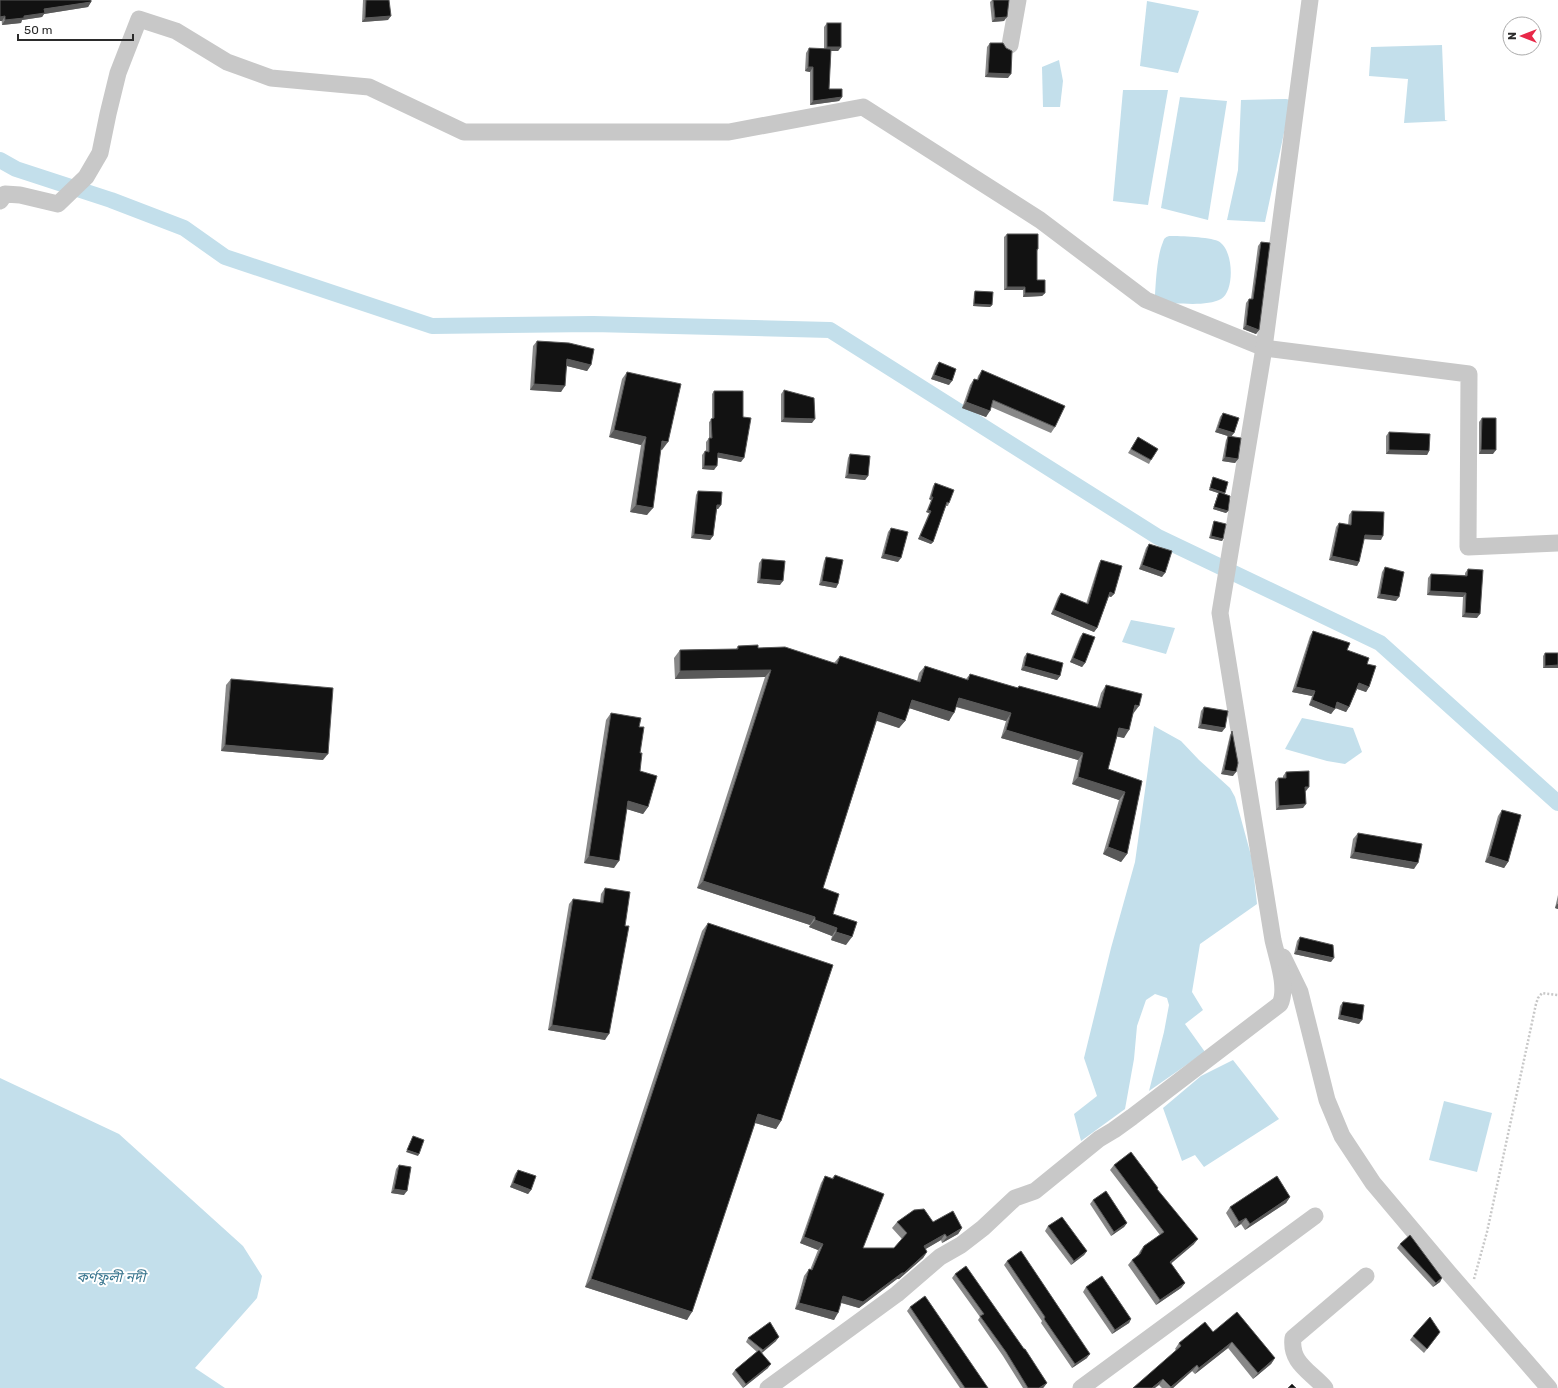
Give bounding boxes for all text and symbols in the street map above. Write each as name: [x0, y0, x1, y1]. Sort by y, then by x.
scale bar: [18, 16, 133, 42]
north arrow: [1502, 16, 1542, 56]
text: 50 m: [24, 23, 52, 37]
text: N: [1506, 32, 1519, 40]
water label: কর্ণফুলী নদী: [77, 1269, 149, 1286]

